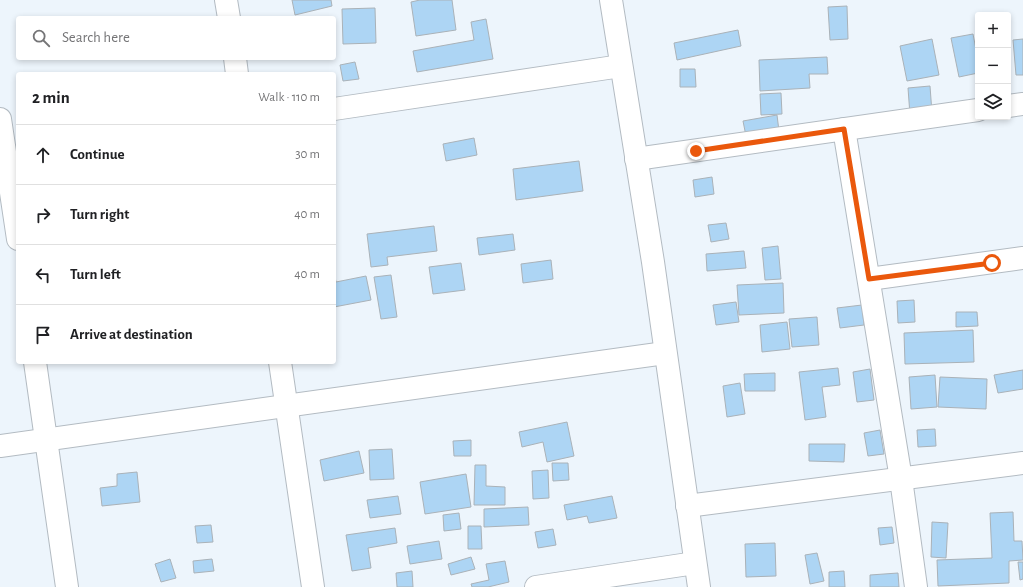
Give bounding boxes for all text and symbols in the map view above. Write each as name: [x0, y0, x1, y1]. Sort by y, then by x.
map controls: [975, 12, 1011, 120]
button: +: [975, 12, 1011, 48]
search box: [16, 16, 336, 60]
icon: search: [30, 27, 52, 49]
text: Search here: [62, 30, 130, 45]
button: −: [975, 48, 1011, 84]
button: layers: [975, 84, 1011, 120]
text: 2 min: [32, 89, 70, 106]
text: Walk · 110 m: [258, 91, 320, 104]
route end: [687, 142, 705, 160]
icon: ahead: [32, 144, 54, 166]
text: Continue: [70, 147, 125, 162]
text: 30 m: [295, 148, 320, 161]
icon: right: [32, 204, 54, 226]
text: Turn right: [70, 207, 129, 222]
text: 40 m: [294, 208, 320, 221]
route start: [983, 254, 1001, 272]
icon: left: [32, 264, 54, 286]
text: Turn left: [70, 267, 121, 282]
text: 40 m: [294, 268, 320, 281]
icon: arrive: [32, 324, 54, 346]
text: Arrive at destination: [70, 327, 193, 342]

